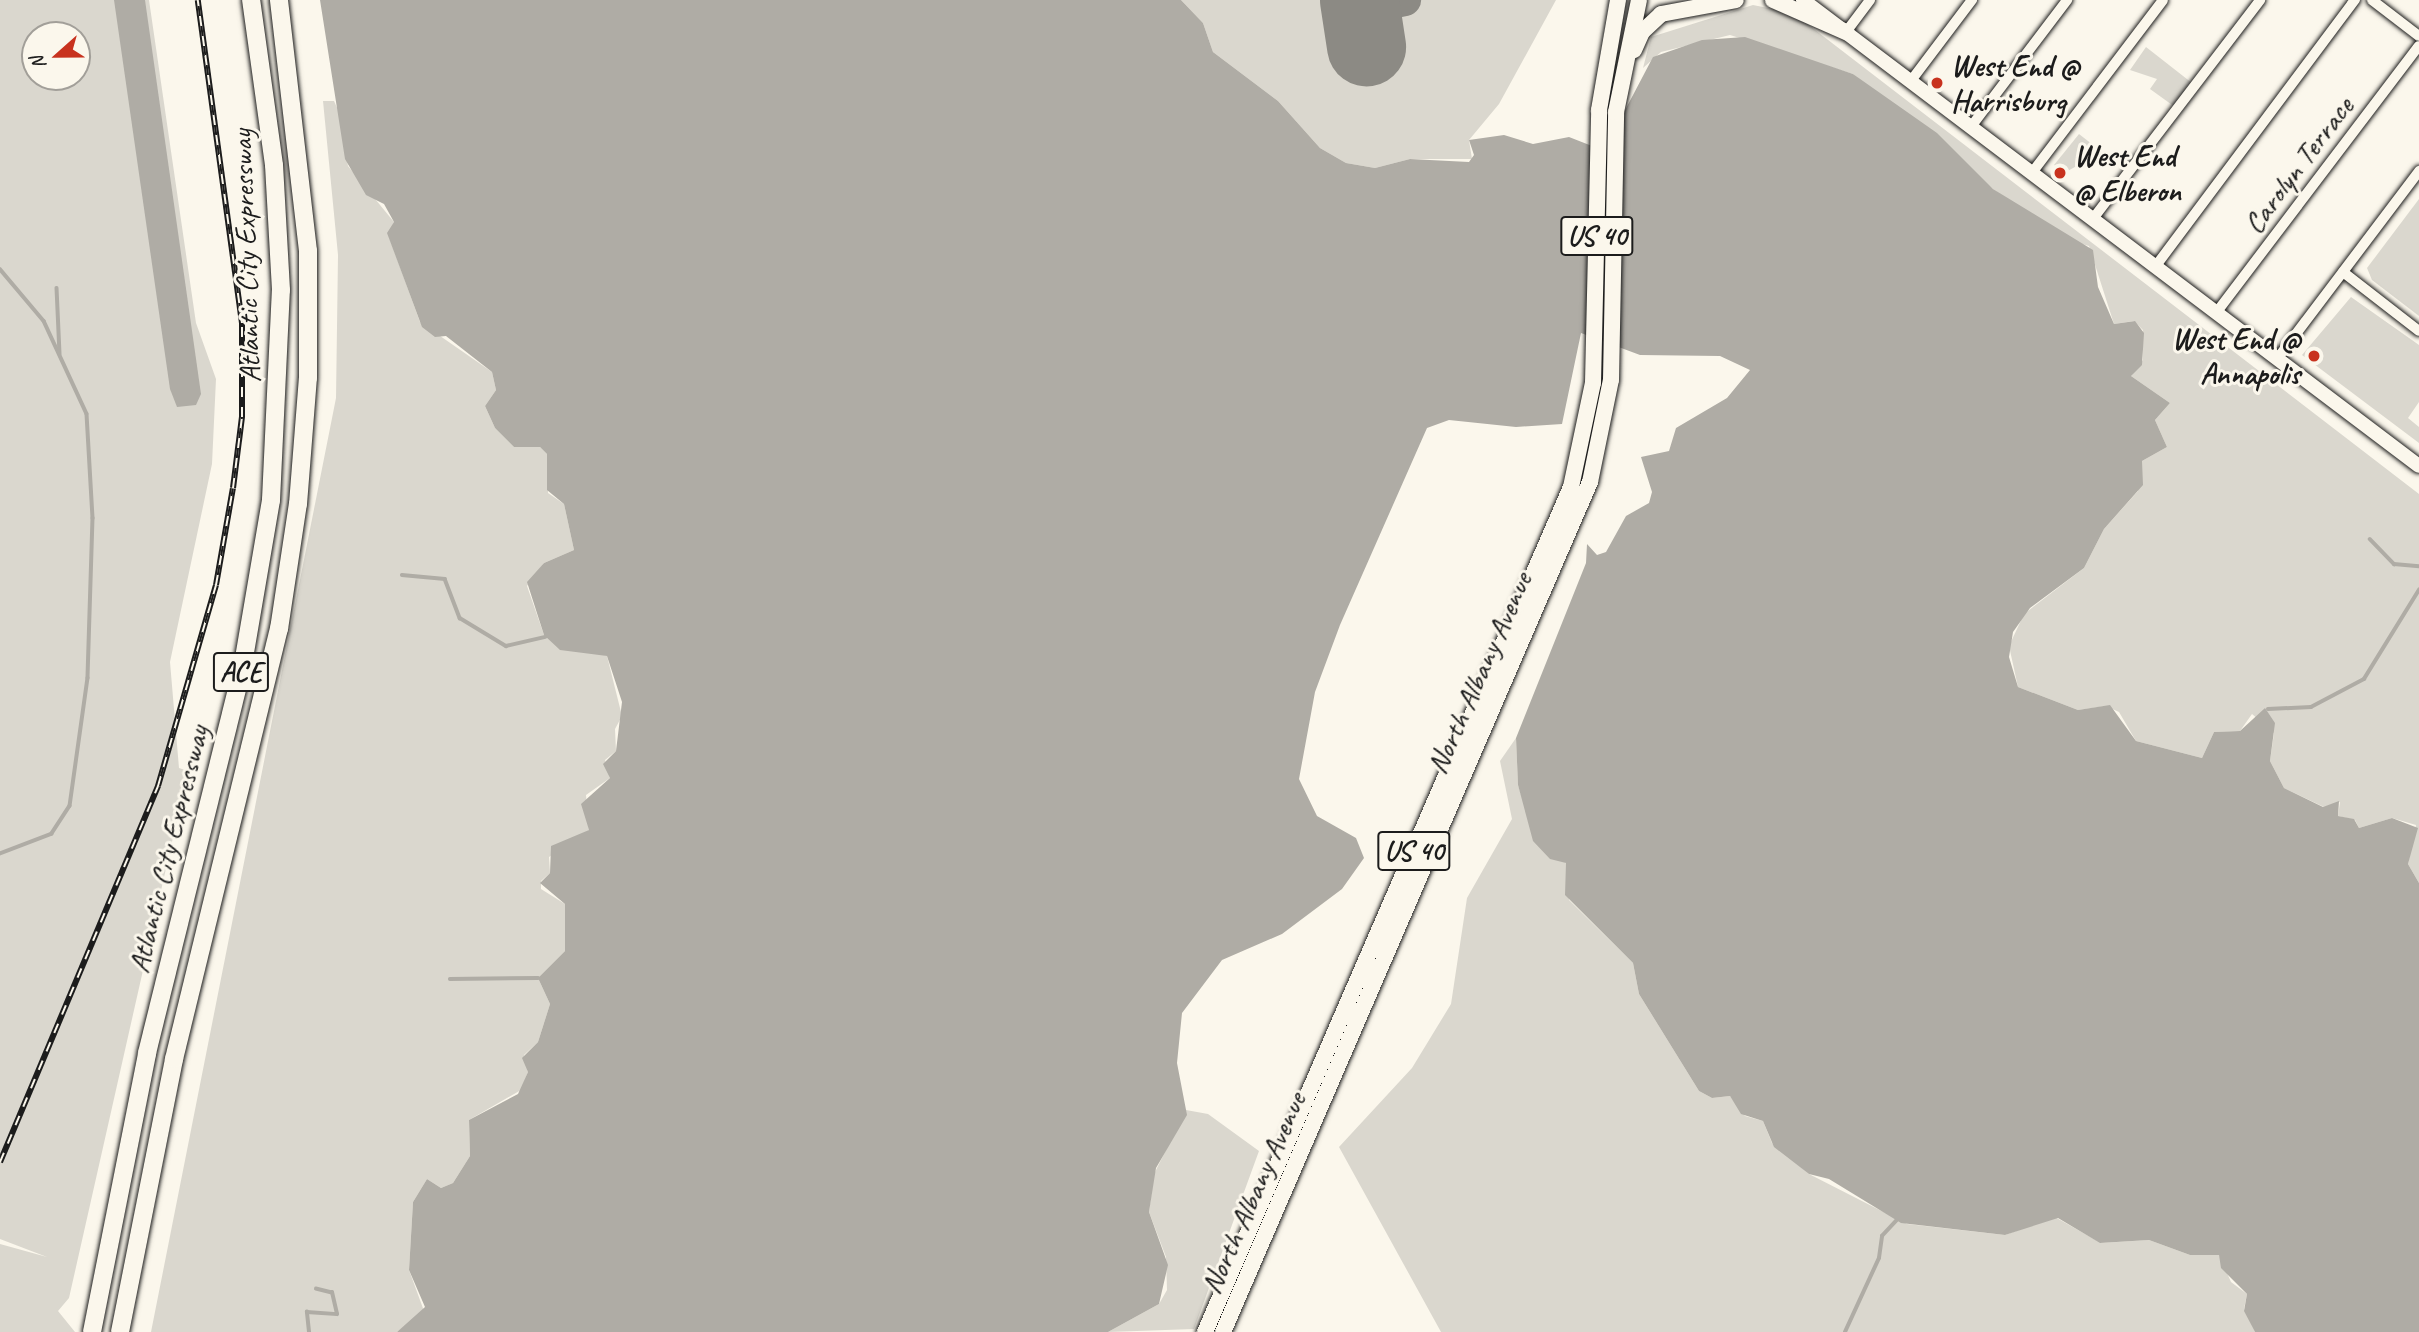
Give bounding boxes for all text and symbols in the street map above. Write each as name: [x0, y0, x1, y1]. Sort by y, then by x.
north arrow: [21, 21, 91, 91]
place label: West End @ Harrisburg: [1951, 48, 2079, 118]
text: N: [25, 53, 52, 73]
marker: West End @ Harrisburg: [1929, 75, 1945, 91]
street label: Carolyn Terrace: [2235, 90, 2361, 240]
street label: Atlantic City Expressway: [224, 129, 268, 383]
place label: West End @ Elberon: [2074, 138, 2181, 208]
marker: West End @ Elberon: [2052, 165, 2068, 181]
road number: US 40: [1560, 212, 1634, 260]
place label: West End @ Annapolis: [2172, 321, 2300, 392]
marker: West End @ Annapolis: [2306, 348, 2322, 364]
street label: North Albany Avenue: [1419, 567, 1539, 779]
road number: ACE: [211, 648, 271, 696]
street label: Atlantic City Expressway: [120, 722, 216, 976]
road number: US 40: [1377, 826, 1451, 876]
street label: North Albany Avenue: [1193, 1087, 1313, 1299]

